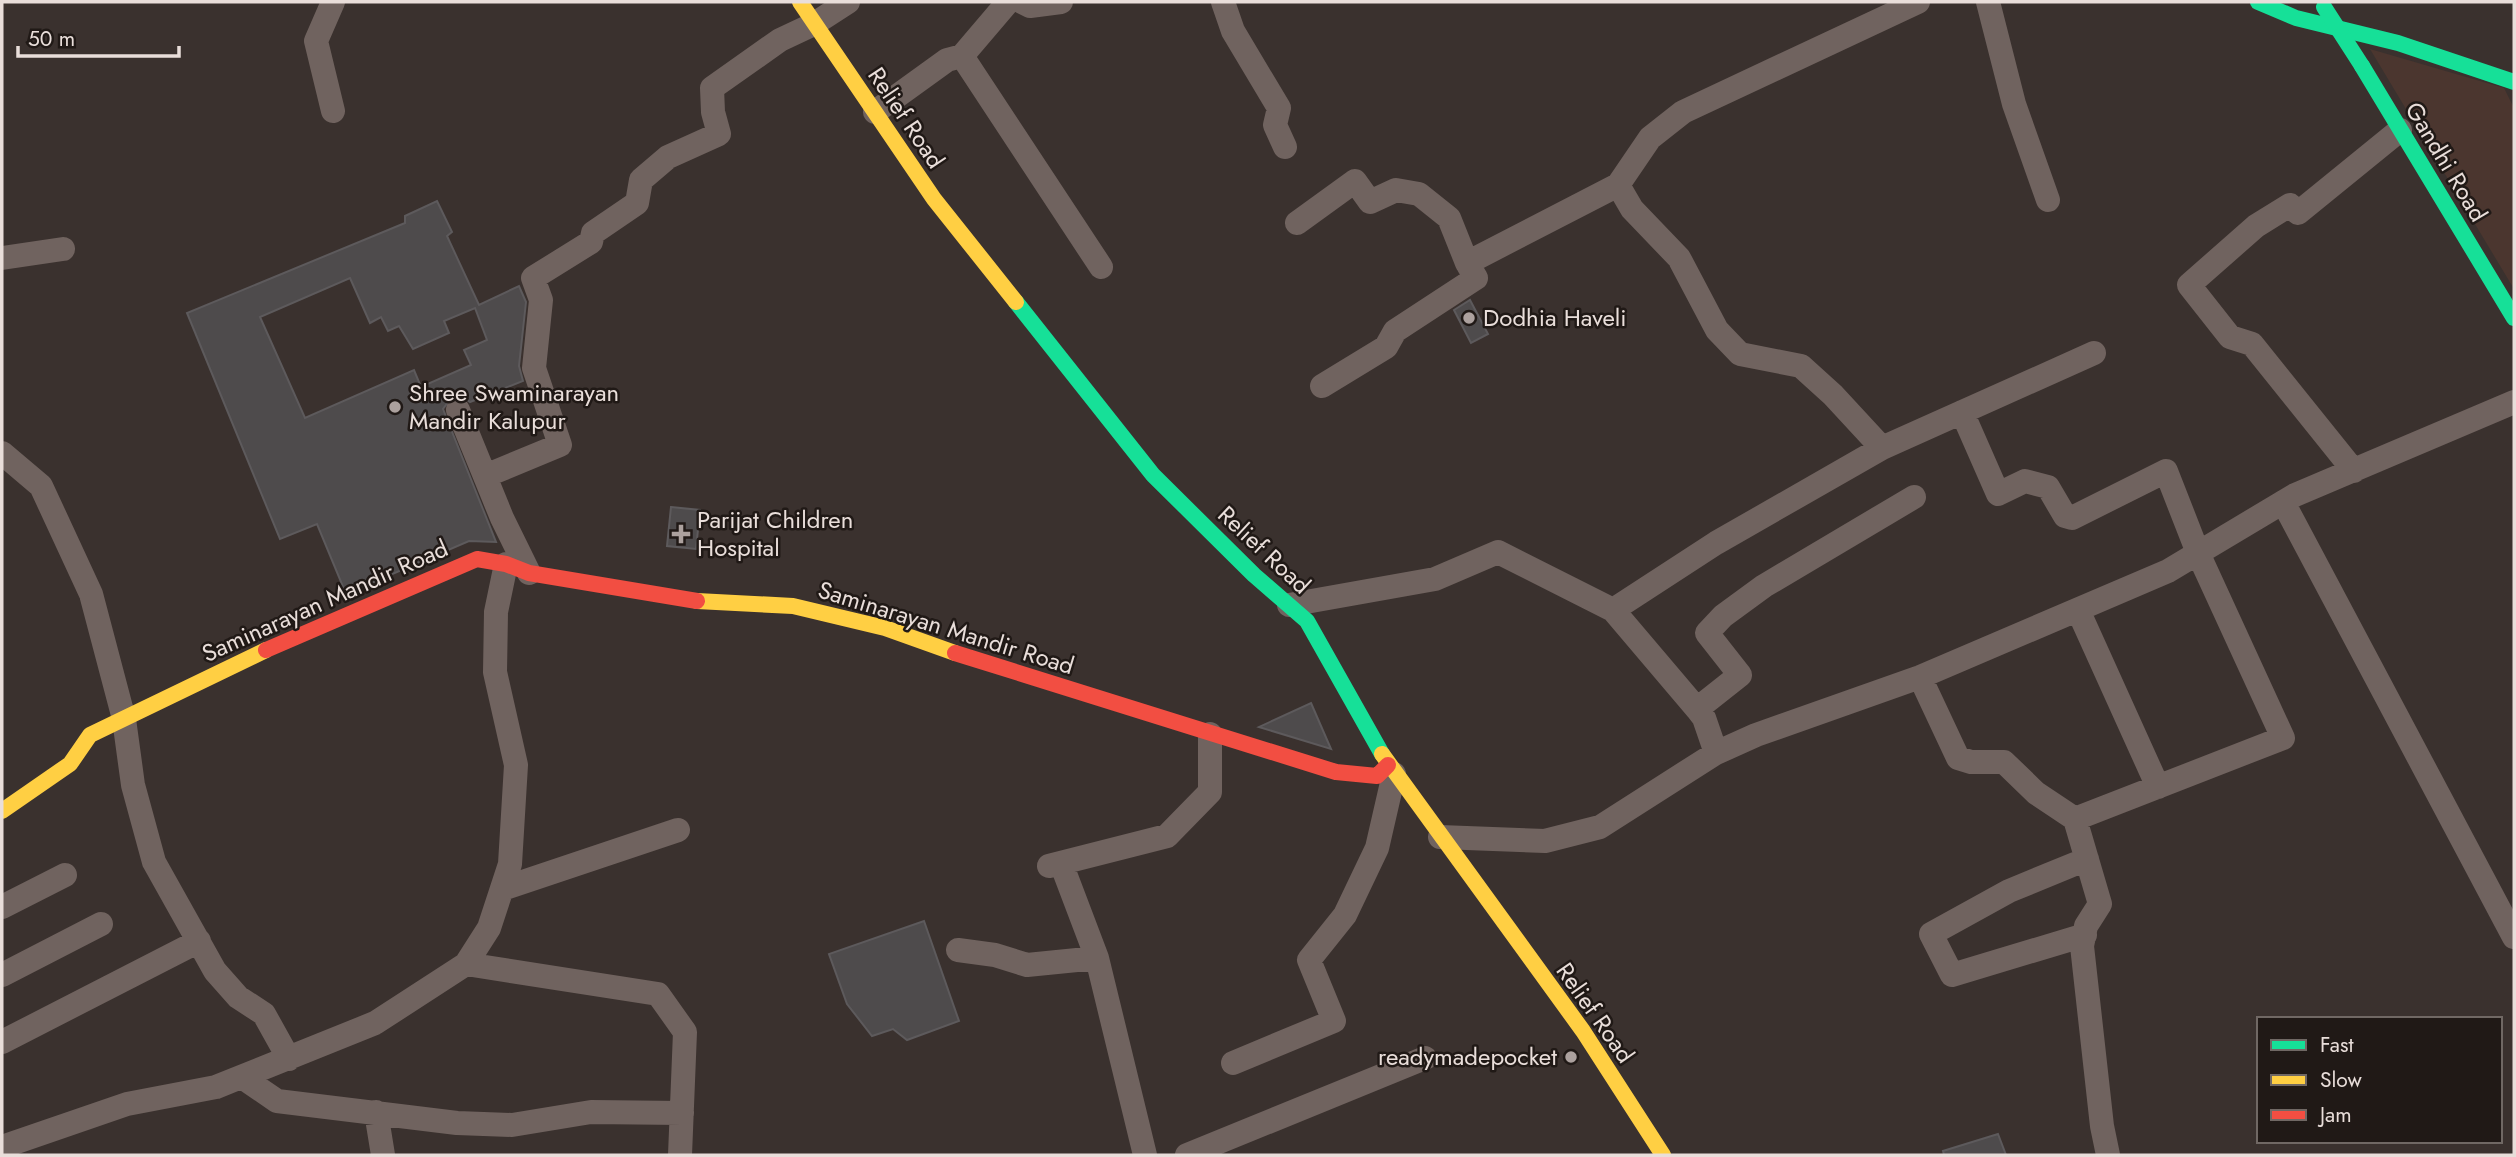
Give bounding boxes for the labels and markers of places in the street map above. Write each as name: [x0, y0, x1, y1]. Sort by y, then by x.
place label: Dodhia Haveli: [1483, 300, 1627, 335]
marker: Dodhia Haveli: [1461, 310, 1477, 326]
place label: Shree Swaminarayan Mandir Kalupur: [409, 375, 619, 438]
marker: Shree Swaminarayan Mandir Kalupur: [387, 399, 403, 415]
place label: Parijat Children Hospital: [697, 502, 853, 565]
marker: Parijat Children Hospital: [671, 524, 691, 544]
place label: readymadepocket: [1378, 1039, 1557, 1074]
marker: readymadepocket: [1563, 1049, 1579, 1065]

